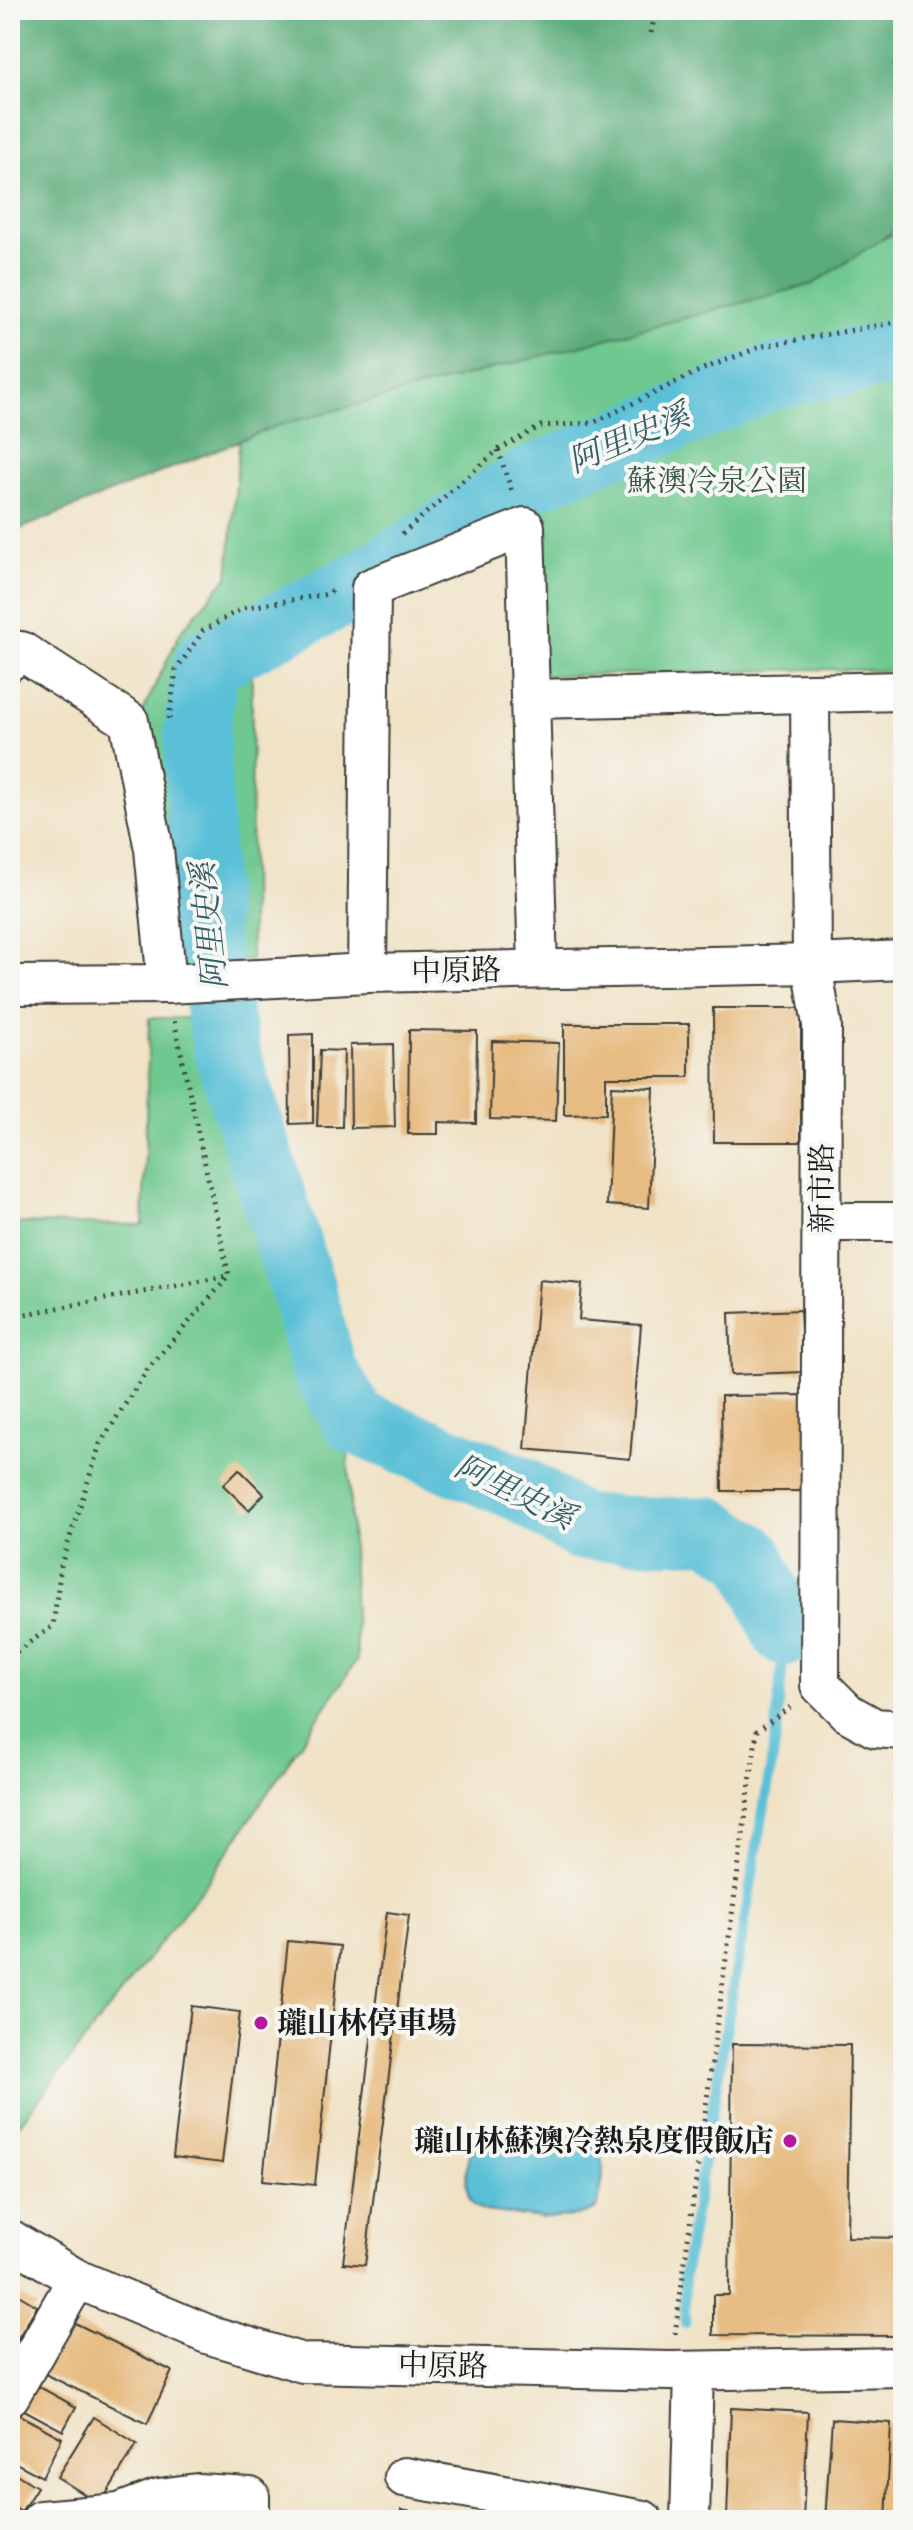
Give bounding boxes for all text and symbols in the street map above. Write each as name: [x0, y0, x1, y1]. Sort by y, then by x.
water label: 阿里史溪: [563, 395, 698, 480]
park label: 蘇澳冷泉公園: [627, 464, 807, 499]
water label: 阿里史溪: [184, 857, 234, 992]
street label: 中原路: [411, 953, 501, 989]
street label: 新市路: [805, 1143, 840, 1233]
water label: 阿里史溪: [449, 1447, 583, 1538]
place label: 瓏山林停車場: [277, 2006, 457, 2041]
marker: 瓏山林停車場: [252, 2014, 270, 2032]
place label: 瓏山林蘇澳冷熱泉度假飯店: [414, 2124, 774, 2159]
marker: 瓏山林蘇澳冷熱泉度假飯店: [781, 2132, 799, 2150]
street label: 中原路: [398, 2348, 488, 2384]

